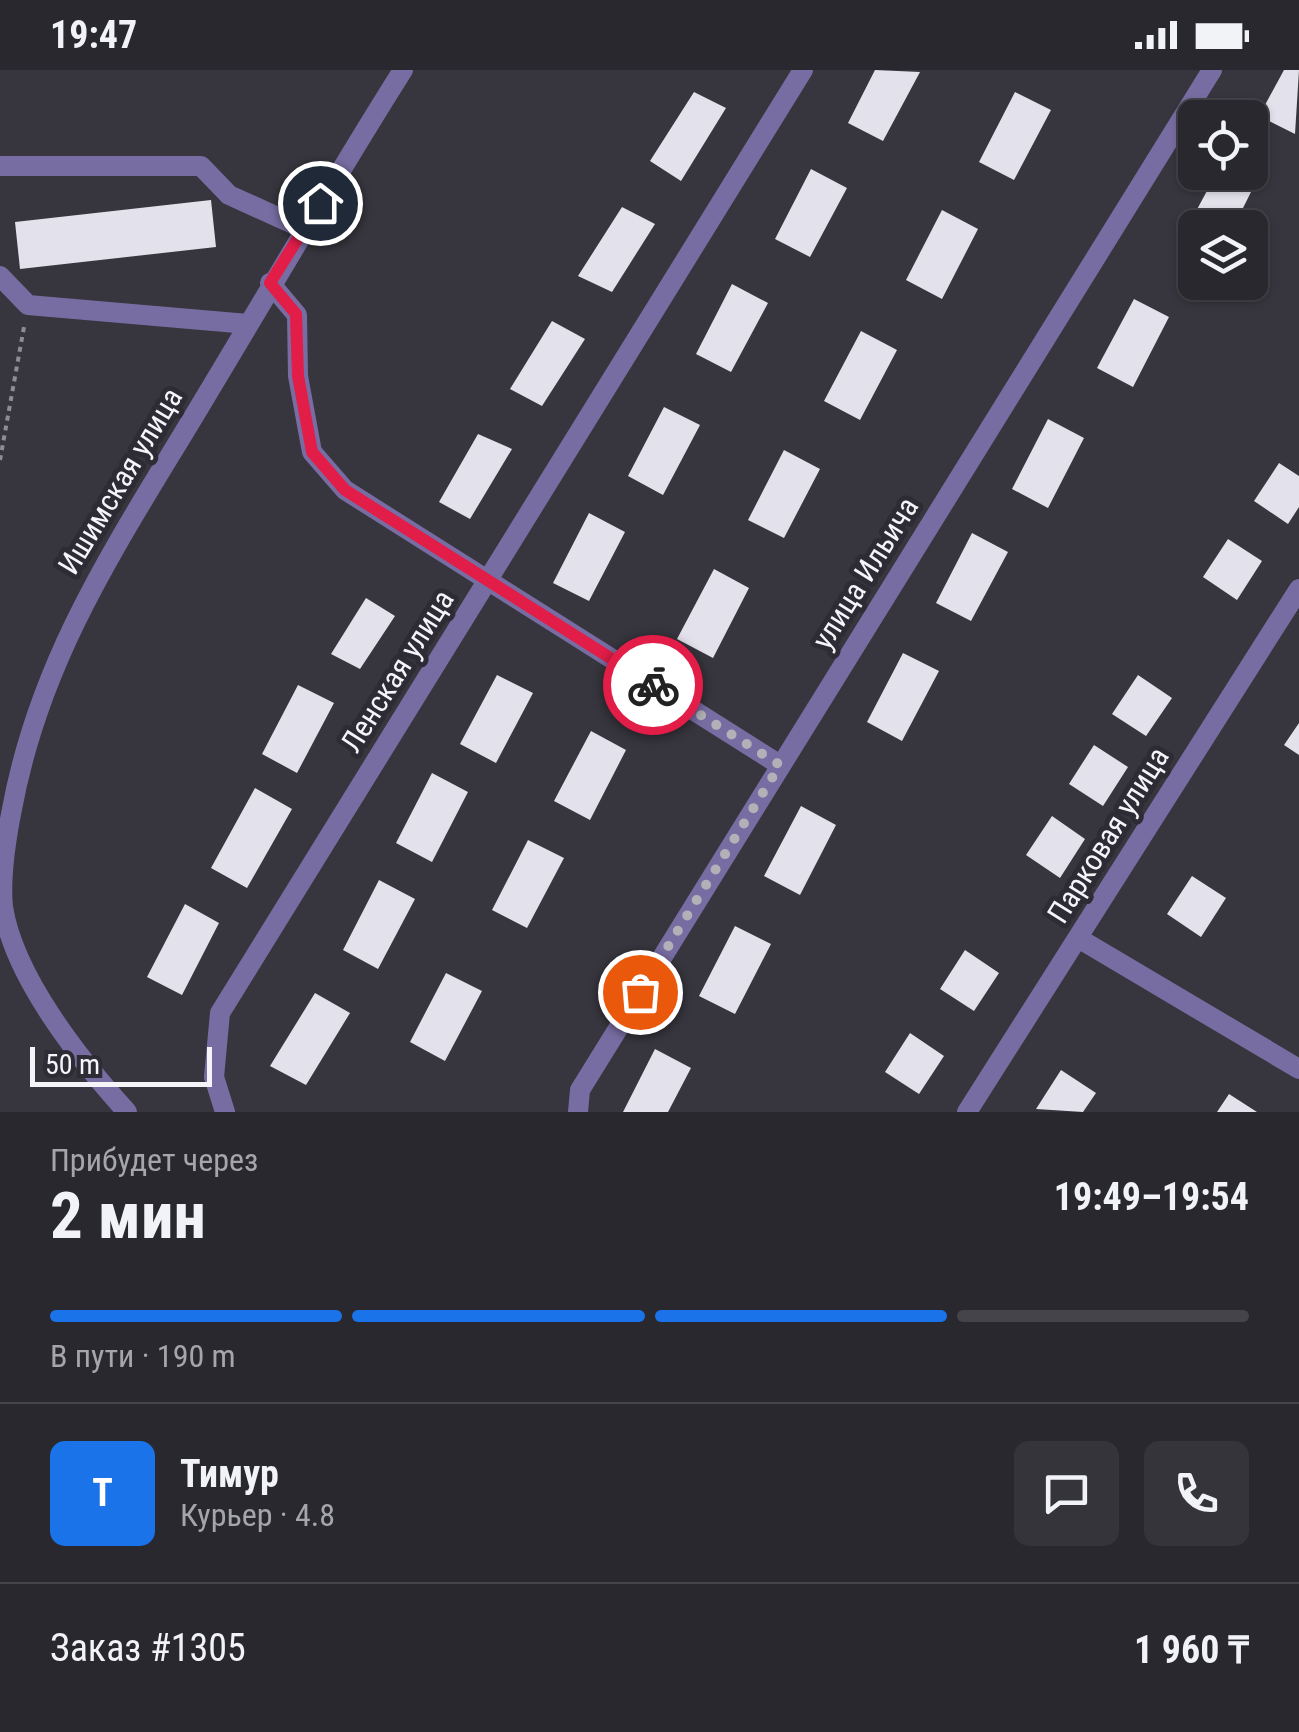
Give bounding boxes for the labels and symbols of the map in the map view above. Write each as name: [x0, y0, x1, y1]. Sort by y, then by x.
pin: [278, 161, 363, 246]
street label: Ишимская улица: [51, 382, 189, 580]
street label: улица Ильича: [805, 491, 925, 655]
street label: Ленская улица: [333, 584, 461, 758]
courier: [603, 635, 703, 735]
street label: Парковая улица: [1040, 741, 1176, 929]
pin: [598, 950, 683, 1035]
scale bar: [30, 1042, 212, 1086]

